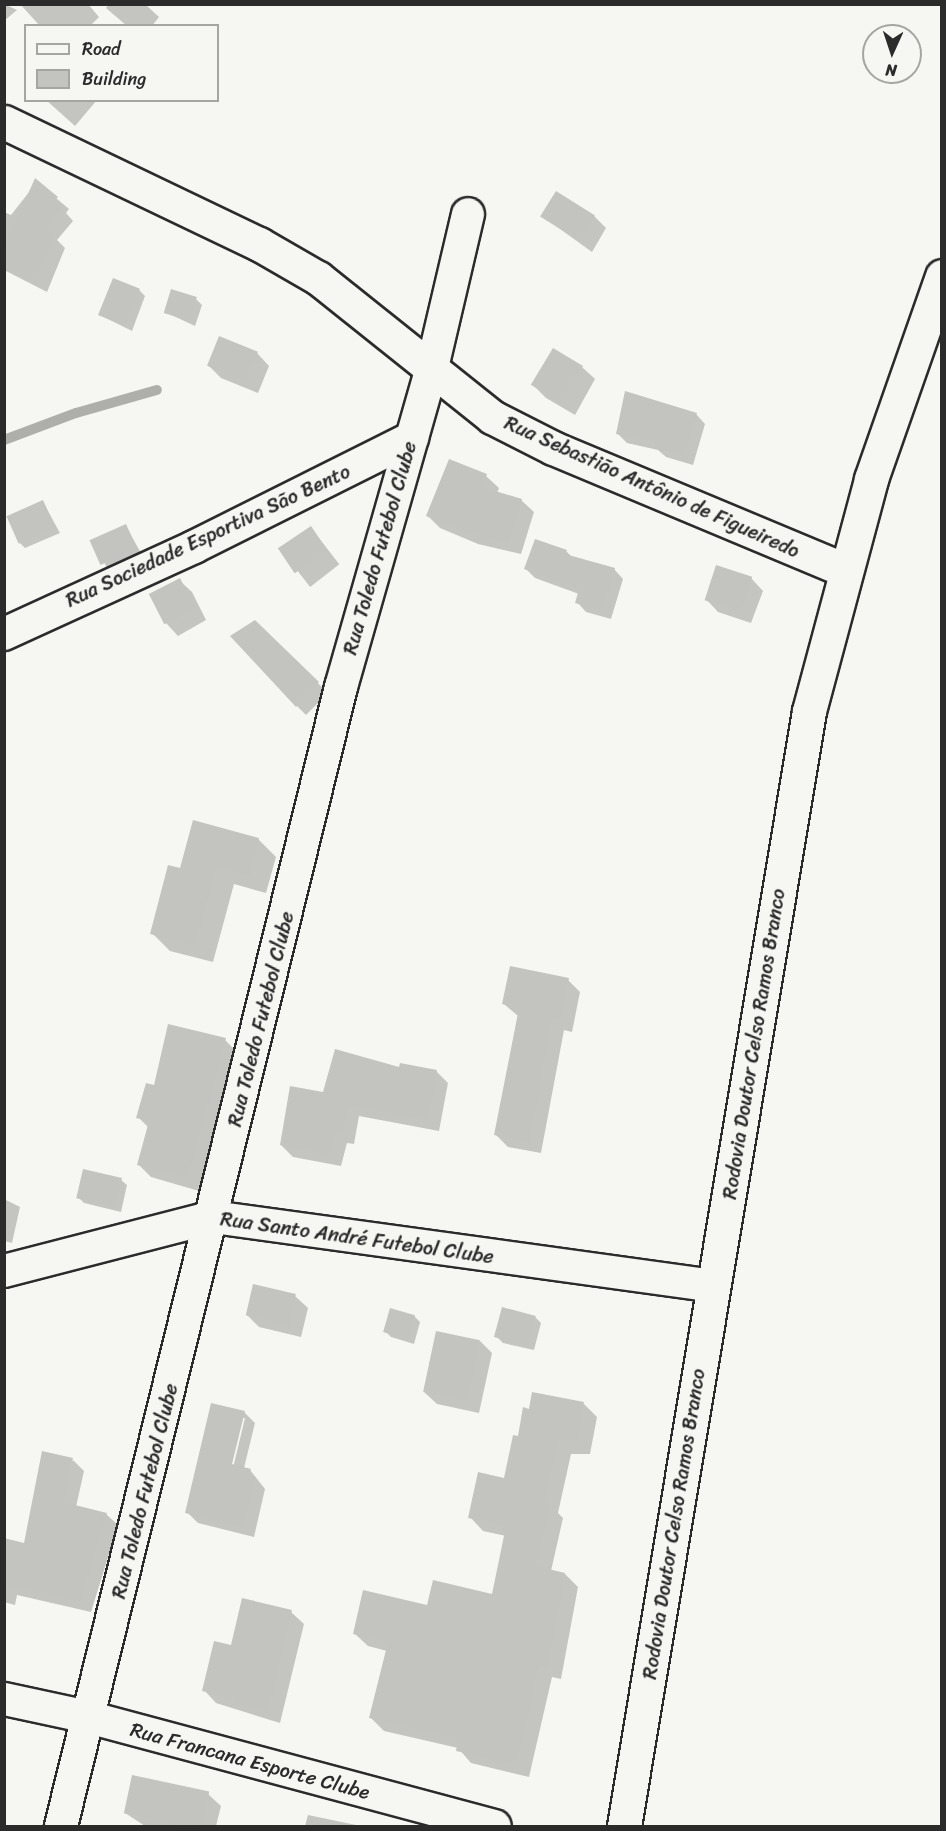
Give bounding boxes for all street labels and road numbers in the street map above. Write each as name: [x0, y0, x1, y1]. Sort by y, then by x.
street label: Rua Sebastião Antônio de Figueiredo: [500, 411, 804, 563]
street label: Rua Toledo Futebol Clube: [338, 438, 422, 658]
street label: Rua Sociedade Esportiva São Bento: [62, 459, 354, 613]
street label: Rodovia Doutor Celso Ramos Branco: [718, 887, 790, 1201]
street label: Rua Toledo Futebol Clube: [223, 909, 299, 1129]
street label: Rua Santo André Futebol Clube: [219, 1207, 495, 1269]
street label: Rodovia Doutor Celso Ramos Branco: [638, 1367, 710, 1681]
street label: Rua Toledo Futebol Clube: [107, 1381, 183, 1601]
street label: Rua Francana Esporte Clube: [127, 1717, 373, 1805]

